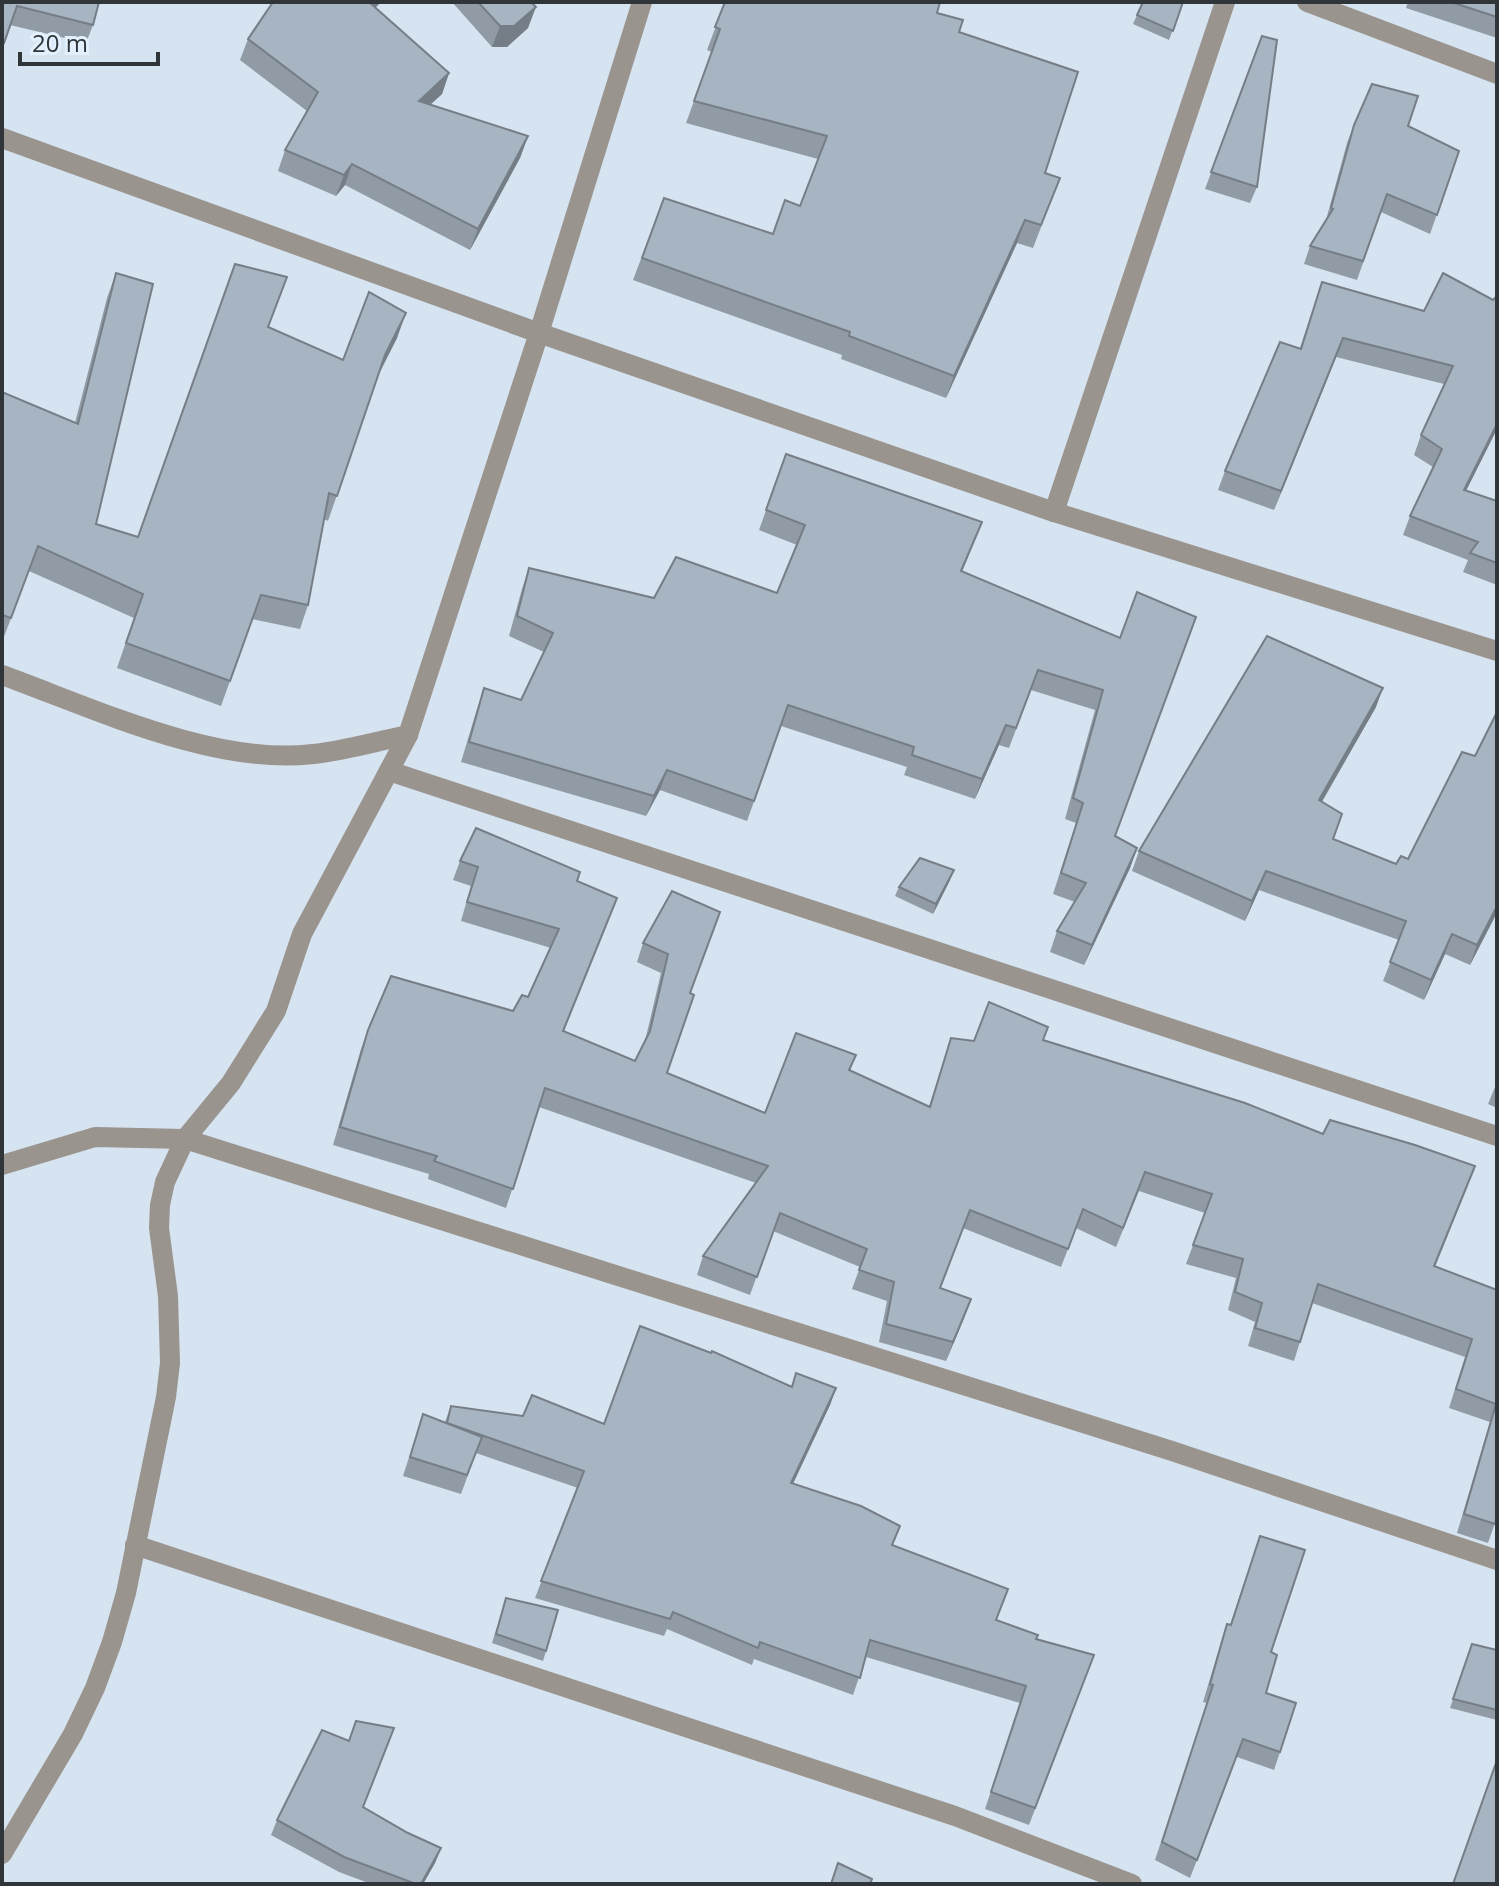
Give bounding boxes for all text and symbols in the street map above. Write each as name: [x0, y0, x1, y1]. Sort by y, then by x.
scale bar: [20, 16, 158, 66]
text: 20 m: [32, 26, 88, 59]

